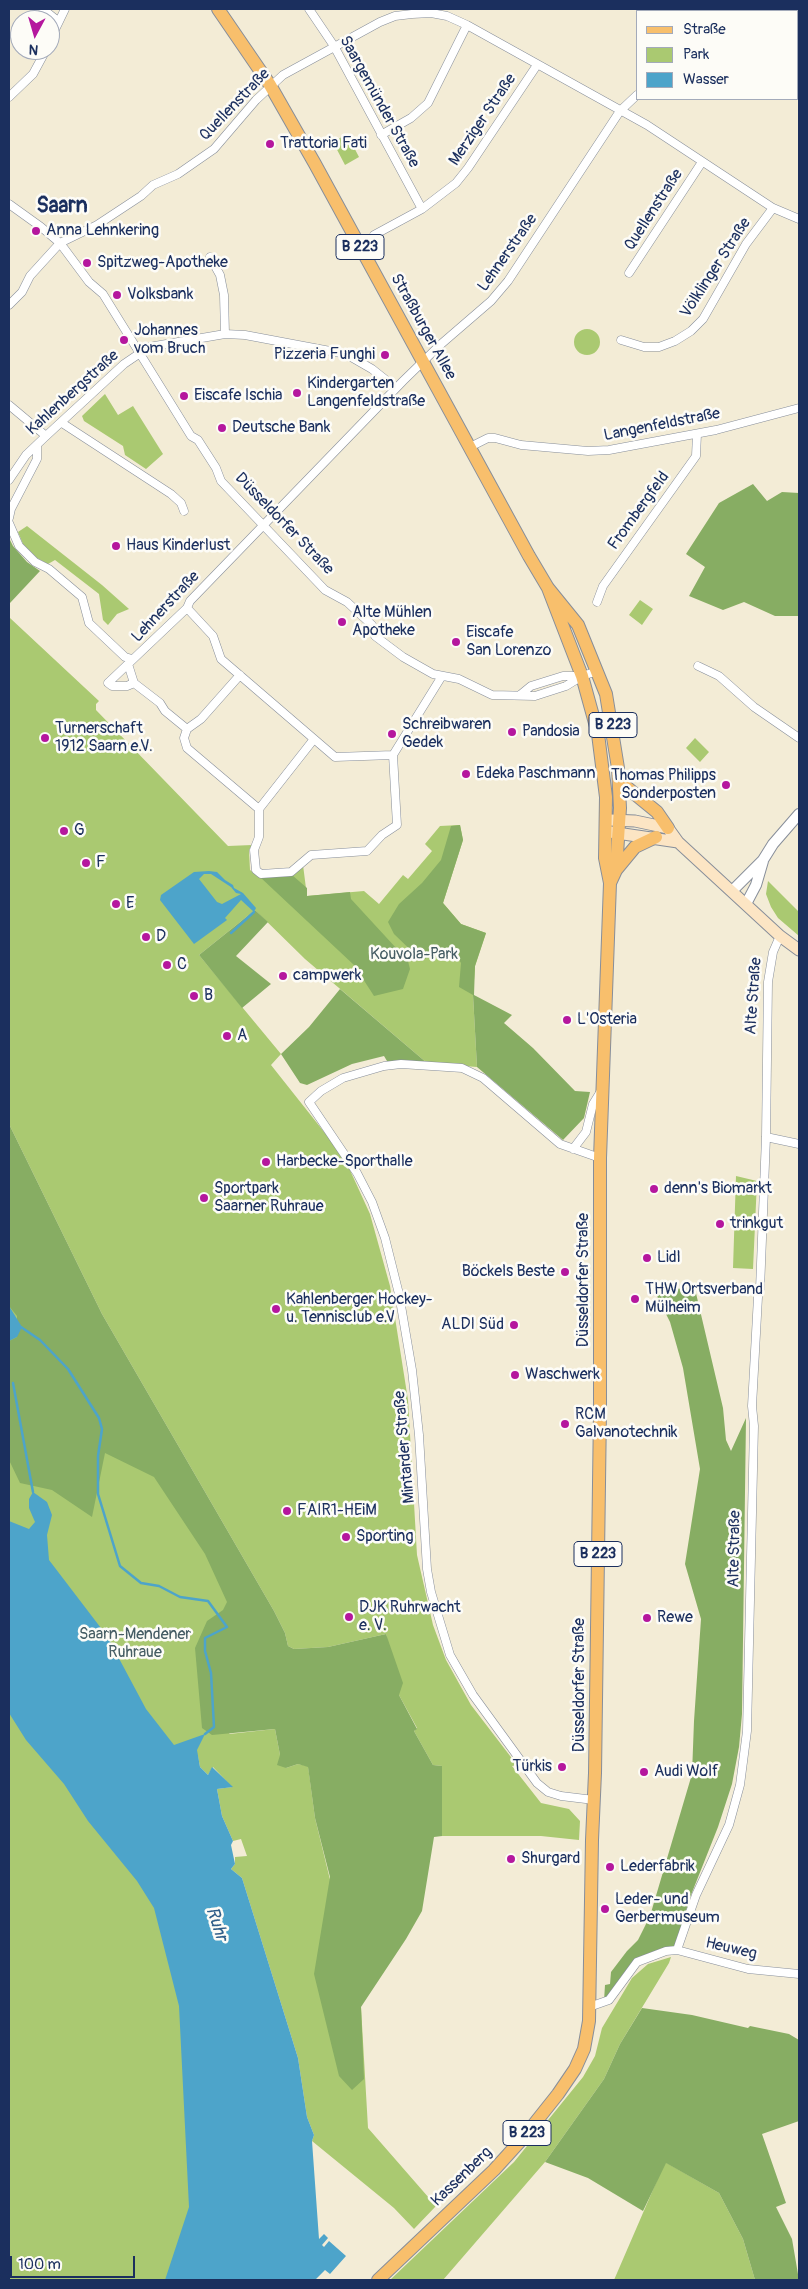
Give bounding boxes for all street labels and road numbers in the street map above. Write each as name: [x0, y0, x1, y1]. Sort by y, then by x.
street label: Saargemünder Straße: [335, 33, 423, 171]
street label: Quellenstraße: [196, 65, 274, 145]
street label: Merziger Straße: [445, 70, 521, 170]
street label: Quellenstraße: [621, 166, 687, 254]
street label: Lehnerstraße: [474, 210, 542, 296]
street label: Völklinger Straße: [677, 215, 755, 321]
road number: B 223: [336, 234, 384, 260]
street label: Straßburger Allee: [386, 271, 460, 383]
street label: Kahlenbergstraße: [23, 346, 123, 440]
street label: Langenfeldstraße: [602, 404, 722, 446]
street label: Frombergfeld: [604, 468, 674, 554]
street label: Düsseldorfer Straße: [230, 469, 338, 579]
street label: Lehnerstraße: [128, 567, 204, 647]
road number: B 223: [589, 712, 637, 738]
street label: Alte Straße: [742, 957, 766, 1035]
street label: Düsseldorfer Straße: [574, 1213, 594, 1347]
street label: Mintarder Straße: [391, 1390, 419, 1504]
street label: Alte Straße: [725, 1510, 745, 1588]
road number: B 223: [574, 1542, 622, 1566]
street label: Düsseldorfer Straße: [570, 1618, 590, 1752]
street label: Heuweg: [703, 1934, 759, 1964]
road number: B 223: [503, 2120, 551, 2146]
street label: Kassenberg: [427, 2143, 497, 2211]

